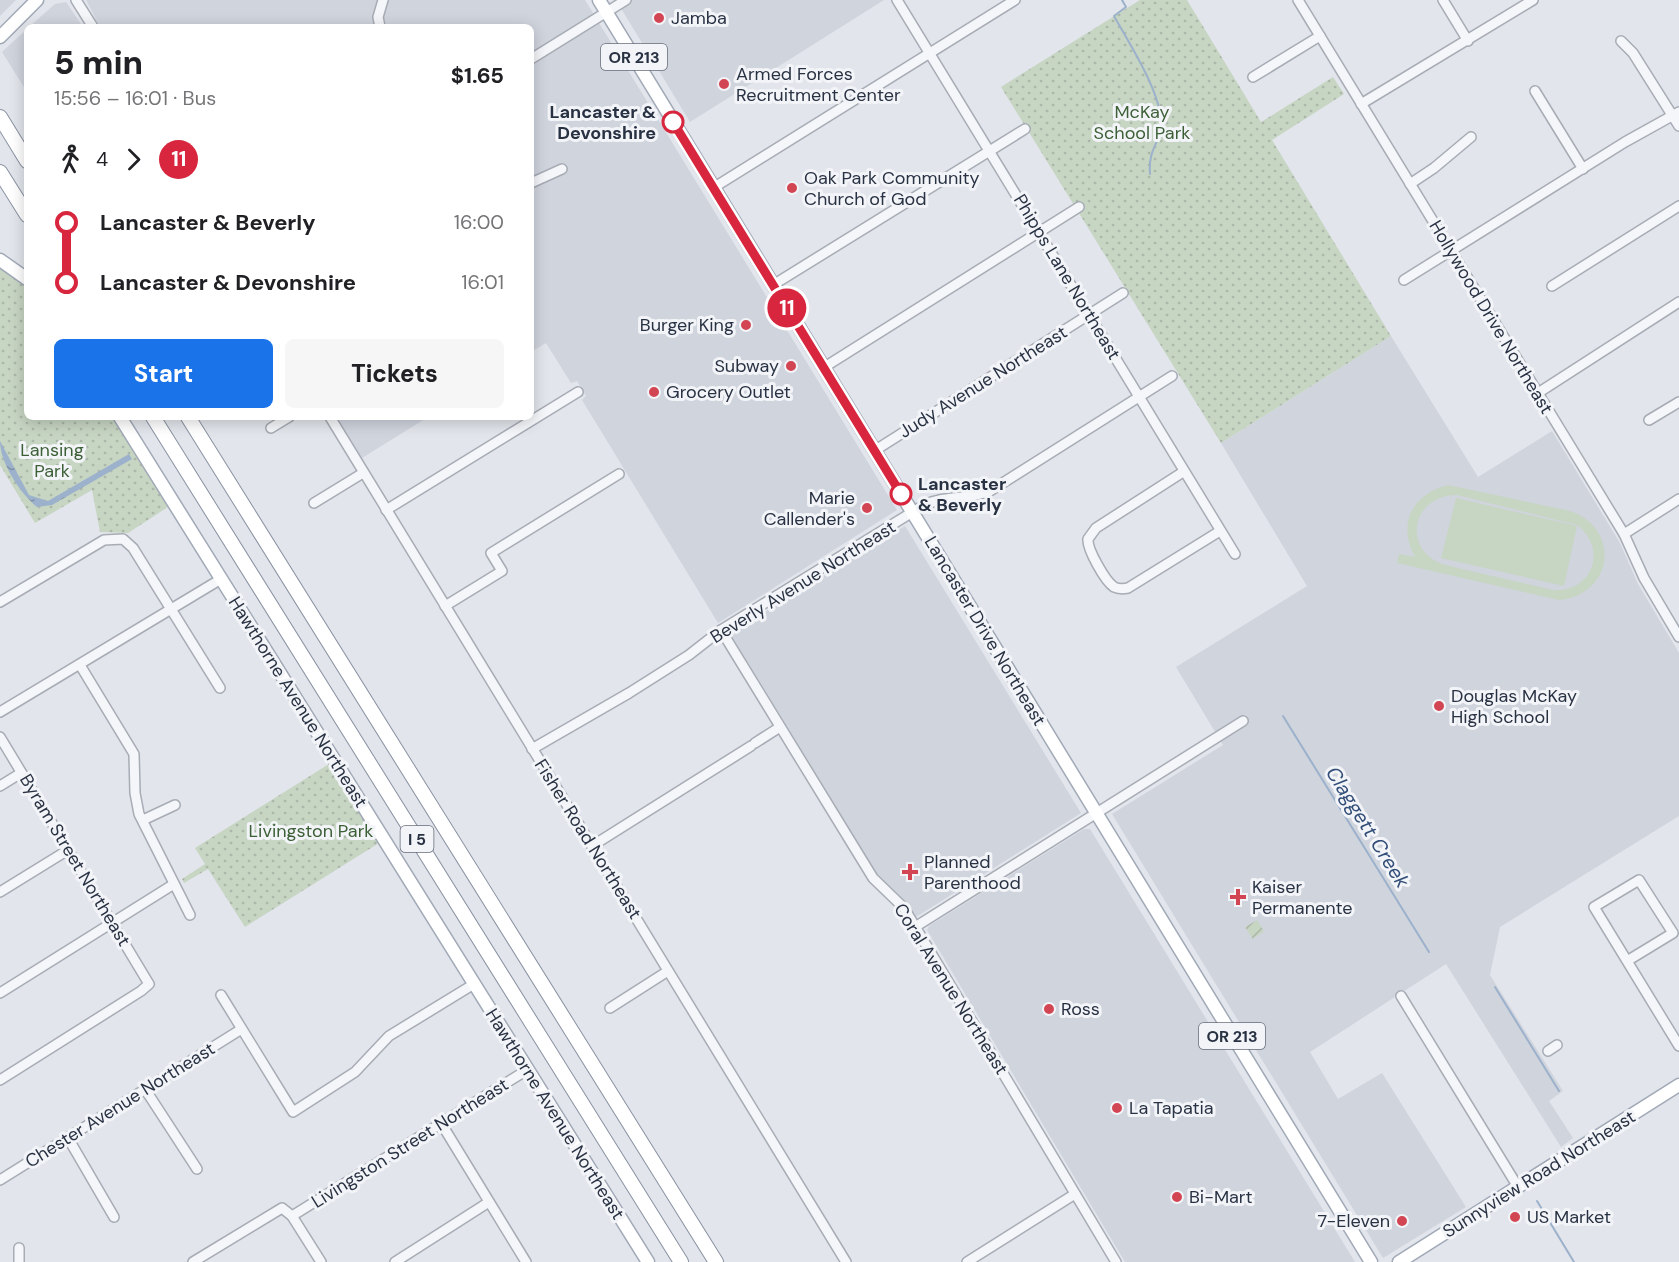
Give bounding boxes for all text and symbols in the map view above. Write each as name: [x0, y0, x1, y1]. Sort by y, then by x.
place label: Jamba: [671, 6, 727, 30]
marker: Jamba: [652, 11, 666, 25]
text: 5 min: [54, 41, 143, 84]
road number: OR 213: [601, 44, 667, 70]
text: $1.65: [451, 61, 504, 90]
place label: Armed Forces Recruitment Center: [736, 62, 901, 107]
marker: Armed Forces Recruitment Center: [717, 77, 731, 91]
text: 15:56 – 16:01 · Bus: [54, 85, 216, 111]
place label: Lancaster & Devonshire: [549, 100, 656, 145]
park label: McKay School Park: [1094, 100, 1190, 145]
marker: Lancaster & Devonshire: [662, 111, 684, 133]
icon: walk: [54, 143, 87, 176]
icon: forward: [117, 143, 150, 176]
text: 11: [171, 145, 186, 173]
text: 4: [96, 146, 108, 172]
place label: Oak Park Community Church of God: [804, 166, 980, 211]
marker: Oak Park Community Church of God: [785, 181, 799, 195]
street label: Phipps Lane Northeast: [1008, 190, 1126, 364]
text: Lancaster & Beverly: [100, 208, 316, 237]
text: 16:00: [454, 209, 504, 235]
street label: Hollywood Drive Northeast: [1424, 216, 1558, 418]
text: Lancaster & Devonshire: [100, 268, 356, 297]
text: 16:01: [461, 269, 504, 295]
line badge: 11: [760, 288, 814, 328]
text: 11: [779, 294, 795, 322]
place label: Burger King: [640, 313, 734, 337]
marker: Burger King: [739, 318, 753, 332]
street label: Judy Avenue Northeast: [894, 320, 1072, 444]
button: Start: [54, 339, 273, 408]
button: Tickets: [285, 339, 504, 408]
place label: Subway: [714, 354, 779, 378]
marker: Subway: [784, 359, 798, 373]
place label: Grocery Outlet: [666, 380, 791, 404]
marker: Grocery Outlet: [647, 385, 661, 399]
park label: Lansing Park: [20, 438, 84, 483]
place label: Lancaster & Beverly: [918, 472, 1006, 517]
marker: Lancaster & Beverly: [890, 483, 912, 505]
place label: Marie Callender's: [764, 486, 855, 531]
marker: Marie Callender's: [860, 501, 874, 515]
street label: Beverly Avenue Northeast: [706, 515, 900, 649]
street label: Lancaster Drive Northeast: [919, 532, 1051, 730]
street label: Hawthorne Avenue Northeast: [223, 592, 373, 812]
place label: Douglas McKay High School: [1451, 684, 1577, 729]
marker: Douglas McKay High School: [1432, 699, 1446, 713]
street label: Fisher Road Northeast: [529, 754, 647, 924]
water label: Claggett Creek: [1320, 761, 1416, 893]
street label: Byram Street Northeast: [14, 769, 136, 951]
park label: Livingston Park: [249, 819, 373, 843]
road number: I 5: [400, 826, 434, 852]
place label: Planned Parenthood: [924, 850, 1021, 895]
marker: Planned Parenthood: [901, 863, 919, 881]
place label: Kaiser Permanente: [1252, 875, 1353, 920]
marker: Kaiser Permanente: [1229, 888, 1247, 906]
street label: Coral Avenue Northeast: [888, 899, 1014, 1079]
place label: Ross: [1061, 997, 1100, 1021]
marker: Ross: [1042, 1002, 1056, 1016]
street label: Hawthorne Avenue Northeast: [480, 1004, 630, 1224]
road number: OR 213: [1199, 1023, 1265, 1049]
street label: Chester Avenue Northeast: [21, 1037, 219, 1173]
street label: Livingston Street Northeast: [307, 1072, 513, 1214]
place label: La Tapatia: [1129, 1096, 1214, 1120]
marker: La Tapatia: [1110, 1101, 1124, 1115]
street label: Sunnyview Road Northeast: [1438, 1105, 1640, 1243]
place label: Bi-Mart: [1189, 1185, 1253, 1209]
marker: Bi-Mart: [1170, 1190, 1184, 1204]
place label: US Market: [1527, 1205, 1611, 1229]
place label: 7-Eleven: [1318, 1209, 1390, 1233]
marker: US Market: [1508, 1210, 1522, 1224]
marker: 7-Eleven: [1395, 1214, 1409, 1228]

